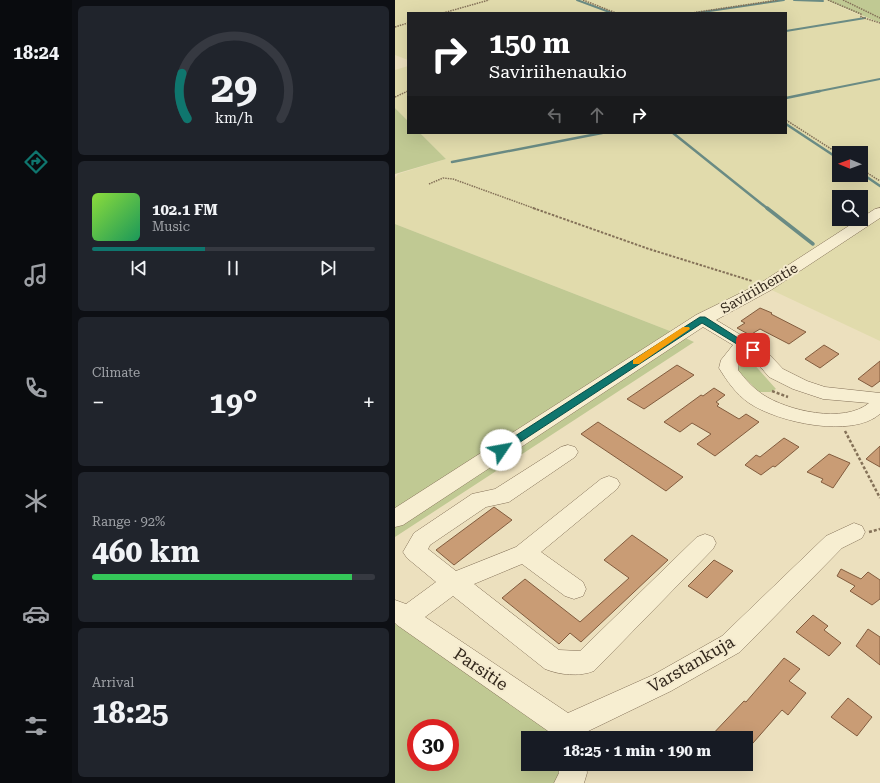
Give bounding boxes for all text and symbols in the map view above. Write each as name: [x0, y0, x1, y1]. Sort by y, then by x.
text: 150 m: [489, 27, 570, 60]
icon: right: [423, 28, 475, 80]
text: 18:24: [13, 42, 59, 63]
text: Saviriihenaukio: [489, 61, 627, 82]
text: 29: [210, 63, 257, 112]
icon: left: [544, 104, 566, 126]
icon: ahead: [586, 104, 608, 126]
icon: right: [628, 104, 650, 126]
text: km/h: [214, 109, 253, 125]
north arrow: [832, 146, 868, 182]
map controls: [832, 146, 868, 226]
icon: directions: [22, 148, 50, 176]
button: search: [832, 190, 868, 226]
text: 102.1 FM: [152, 201, 218, 219]
text: Music: [152, 219, 190, 234]
icon: previous: [128, 257, 150, 279]
icon: pause: [222, 257, 244, 279]
icon: next: [317, 257, 339, 279]
street label: Saviriihentie: [718, 259, 801, 317]
icon: music: [22, 261, 50, 289]
pin: [736, 333, 770, 367]
icon: arrive: [742, 339, 764, 361]
text: Climate: [92, 365, 140, 380]
icon: phone: [22, 374, 50, 402]
text: 19°: [209, 385, 258, 420]
text: −: [92, 390, 104, 415]
text: +: [363, 390, 375, 415]
position arrow: [480, 429, 522, 471]
icon: climate: [22, 487, 50, 515]
text: Range · 92%: [92, 514, 165, 529]
text: 460 km: [92, 534, 200, 569]
icon: car: [22, 600, 50, 628]
street label: Varstankuja: [644, 631, 738, 697]
street label: Parsitie: [450, 644, 512, 694]
text: Arrival: [92, 675, 134, 690]
text: 18:25: [92, 695, 169, 730]
icon: filters: [22, 712, 50, 740]
speed limit sign: 30: [407, 719, 459, 771]
text: 18:25 · 1 min · 190 m: [563, 742, 711, 760]

